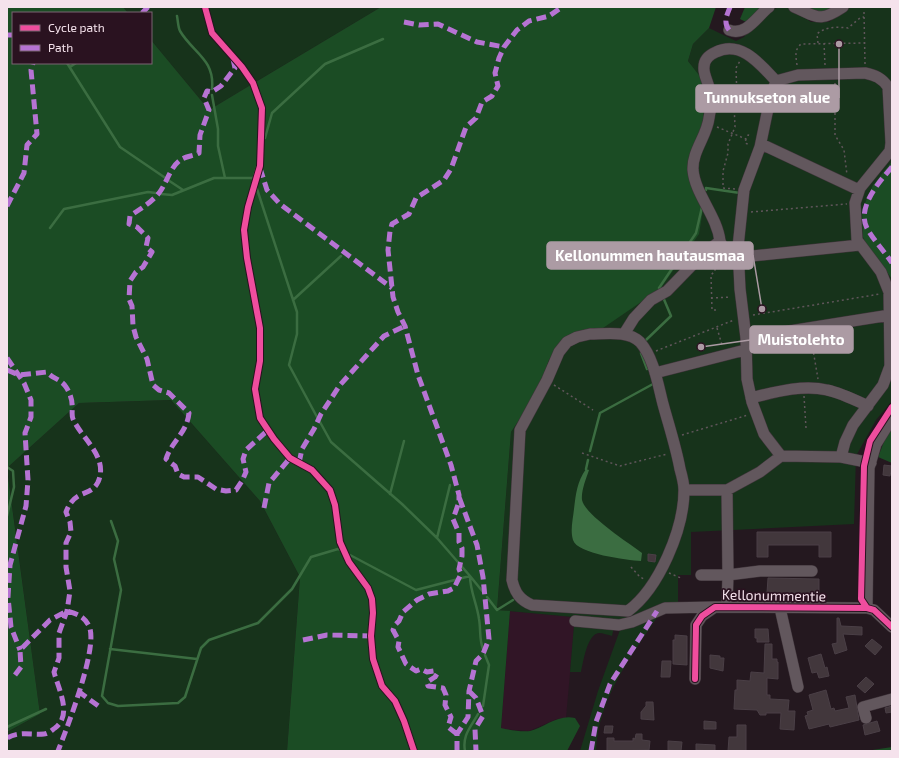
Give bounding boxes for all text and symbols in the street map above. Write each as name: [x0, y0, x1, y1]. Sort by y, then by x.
legend: [12, 12, 152, 64]
text: Cycle path: [48, 20, 105, 34]
text: Path: [48, 40, 73, 54]
callout: Tunnukseton alue: [696, 85, 839, 112]
text: Tunnukseton alue: [704, 88, 830, 106]
callout: Kellonummen hautausmaa: [547, 242, 753, 269]
text: Kellonummen hautausmaa: [555, 246, 745, 264]
callout: Muistolehto: [750, 326, 853, 353]
text: Muistolehto: [757, 330, 845, 348]
street label: Kellonummentie: [722, 586, 826, 604]

